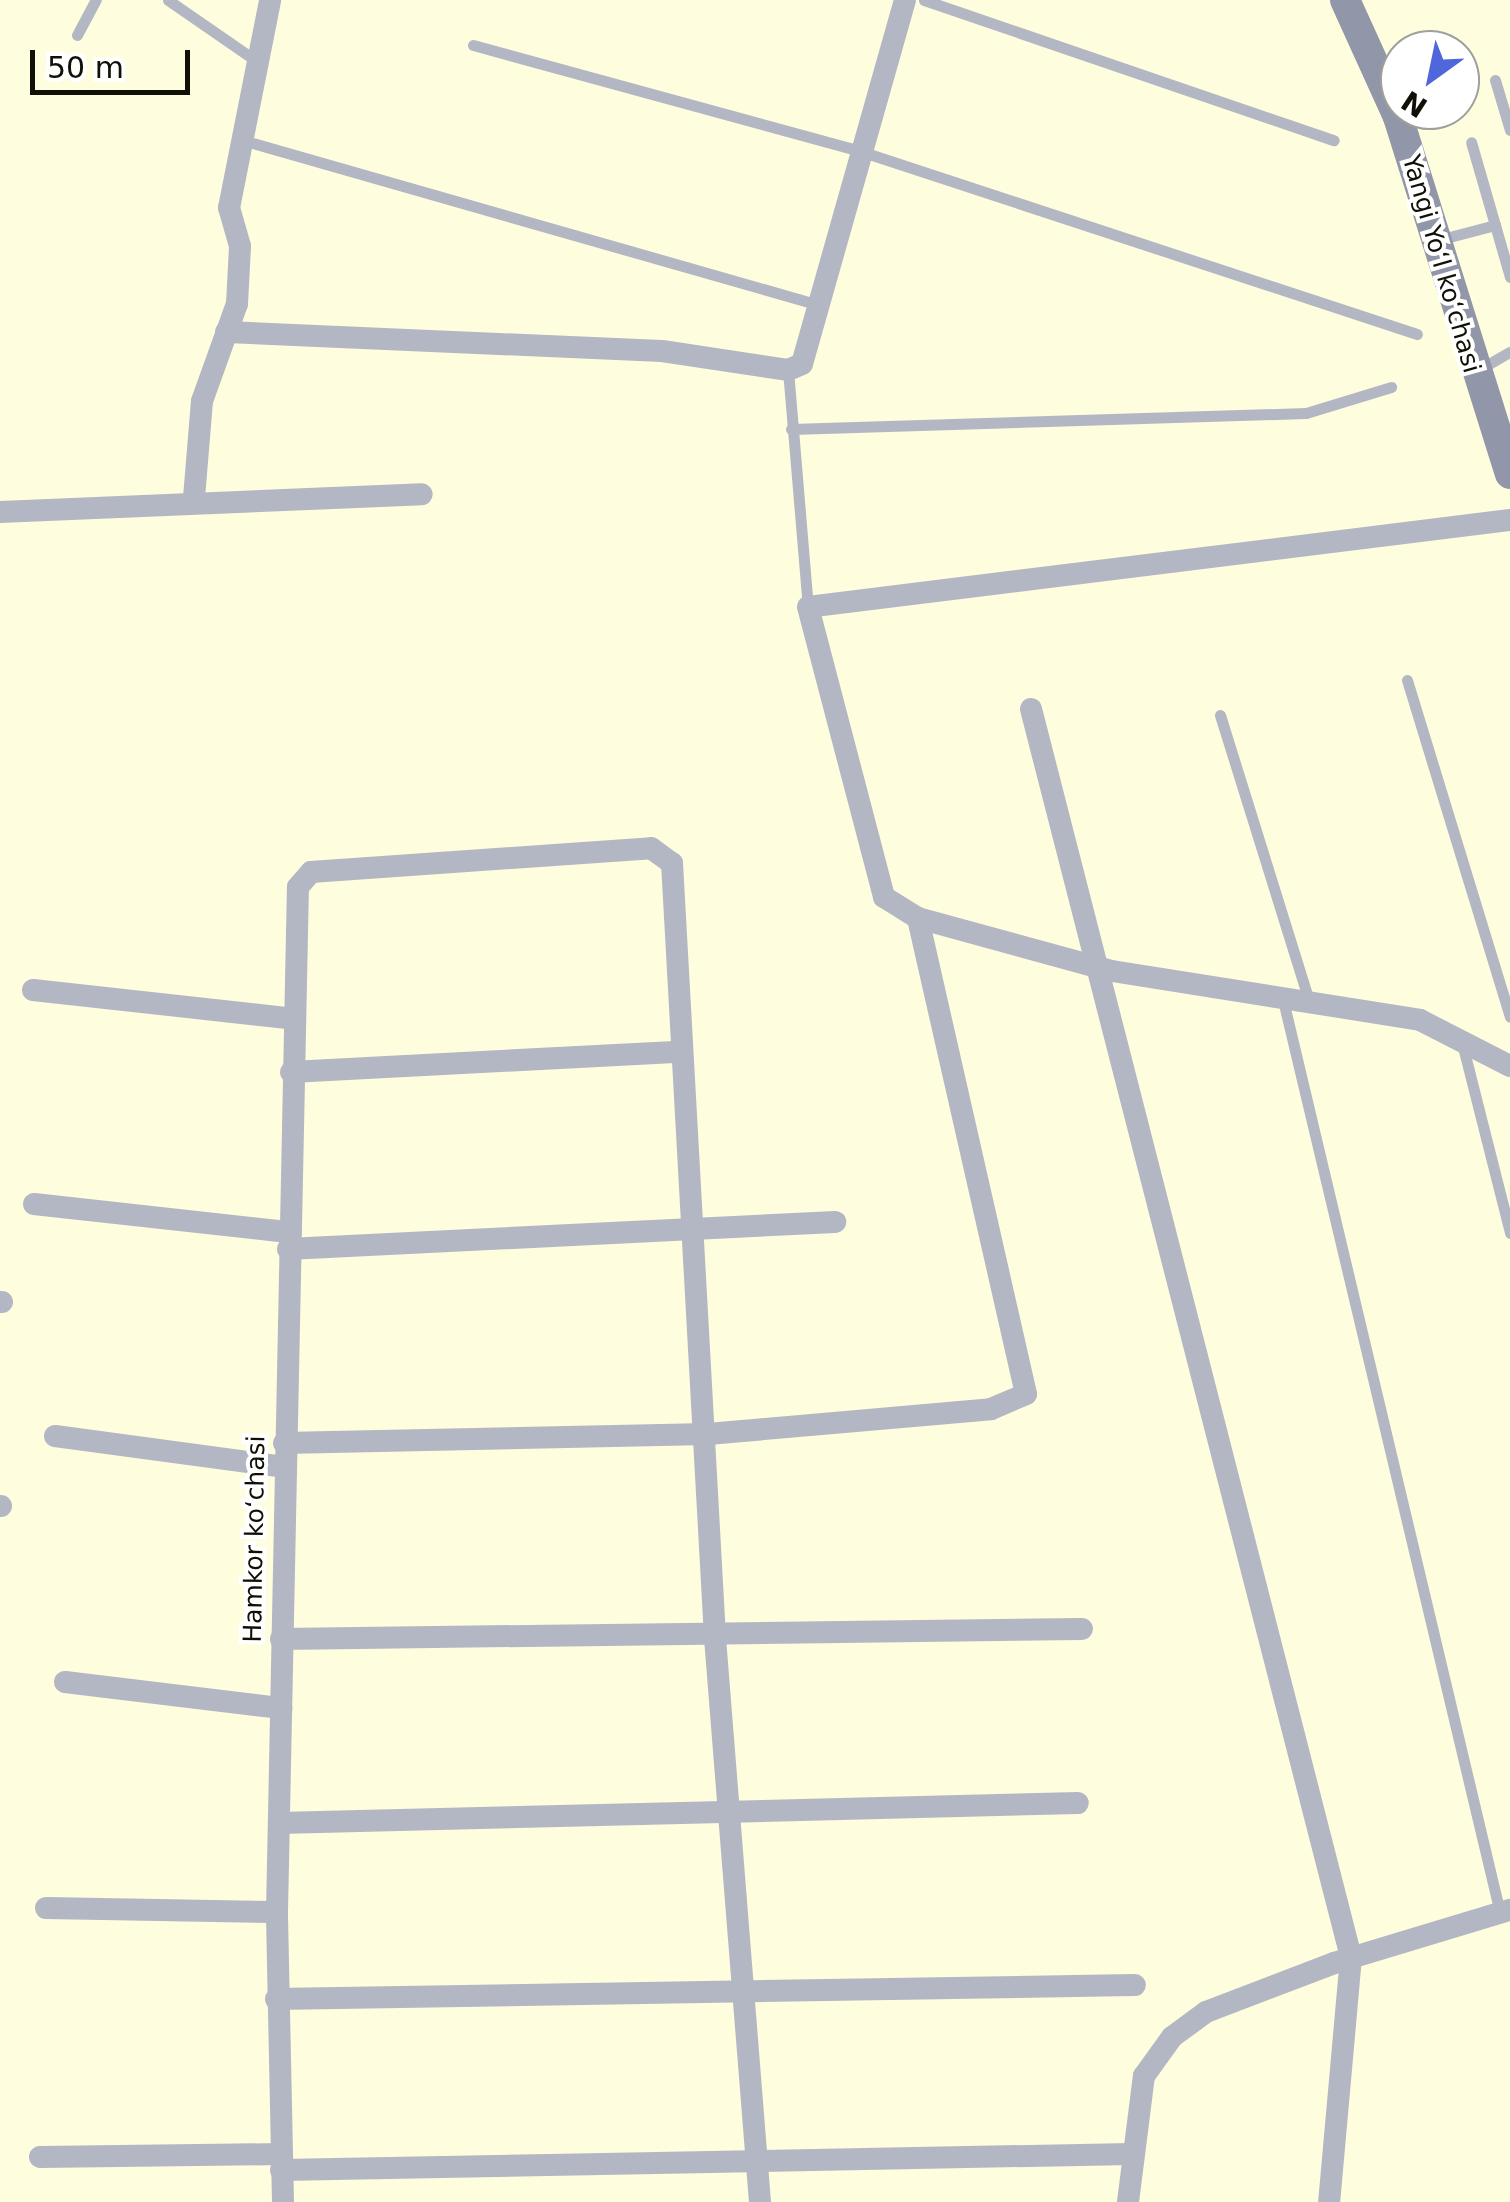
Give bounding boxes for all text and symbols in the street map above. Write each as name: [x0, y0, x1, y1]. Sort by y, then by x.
scale bar: [35, 30, 195, 92]
north arrow: [1380, 30, 1480, 130]
text: 50 m: [47, 50, 124, 85]
text: N: [1396, 84, 1433, 124]
street label: Yangi Yoʻl koʻchasi: [1395, 151, 1487, 377]
street label: Hamkor koʻchasi: [238, 1435, 272, 1643]

